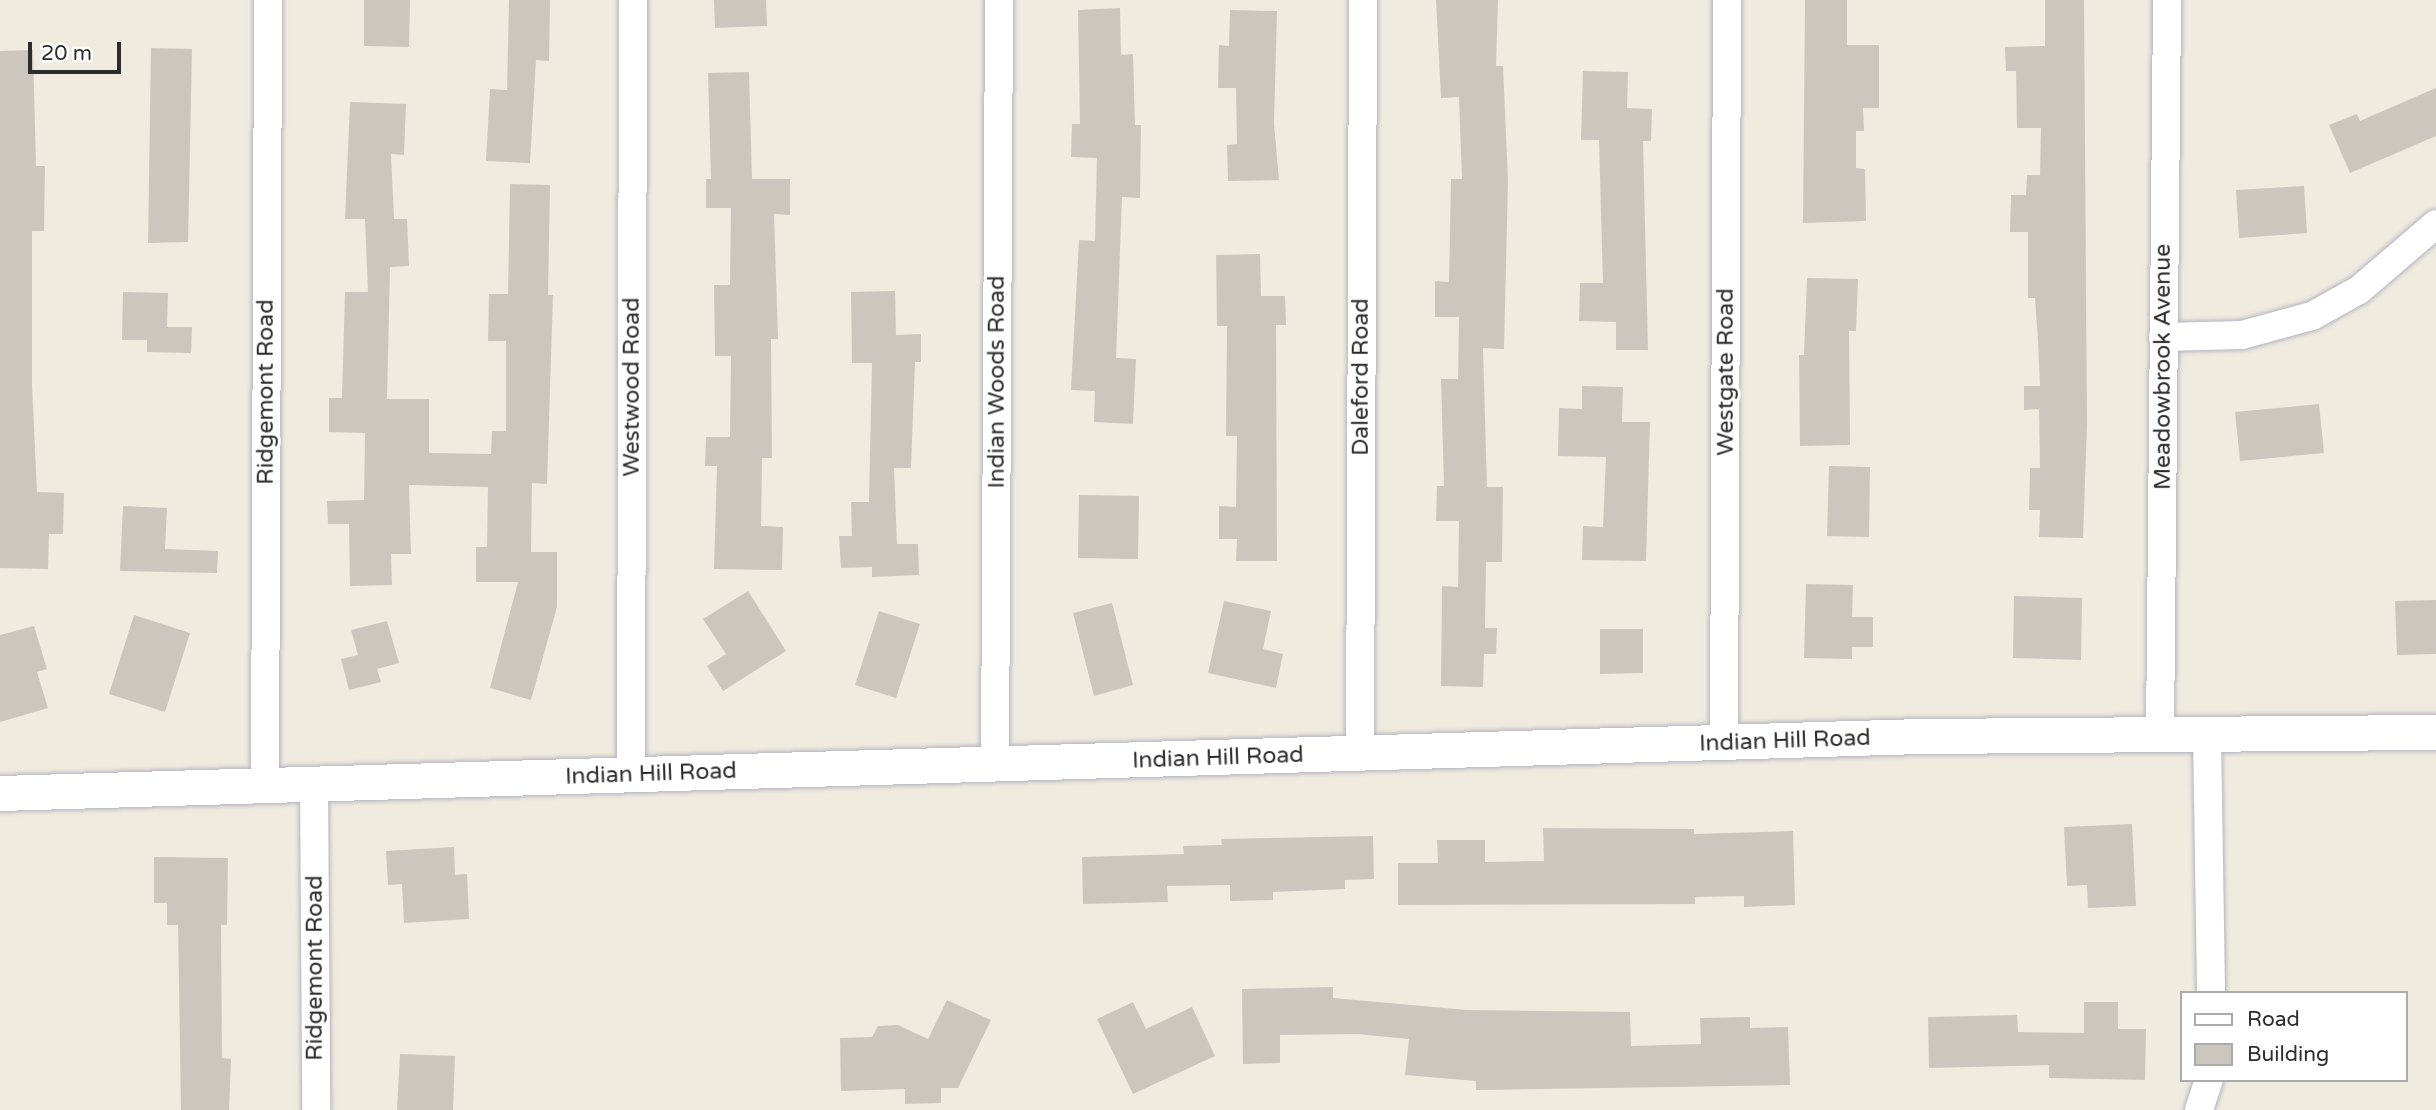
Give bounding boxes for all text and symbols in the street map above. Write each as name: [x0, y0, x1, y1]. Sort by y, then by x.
scale bar: [32, 28, 124, 72]
text: 20 m: [41, 41, 92, 66]
street label: Meadowbrook Avenue: [2149, 244, 2177, 490]
street label: Indian Woods Road: [983, 275, 1011, 489]
street label: Westgate Road: [1712, 288, 1740, 456]
street label: Westwood Road: [618, 297, 646, 477]
street label: Daleford Road: [1347, 298, 1375, 456]
street label: Ridgemont Road: [252, 299, 280, 485]
street label: Indian Hill Road: [1699, 724, 1871, 758]
street label: Indian Hill Road: [1132, 741, 1304, 775]
street label: Indian Hill Road: [565, 757, 737, 791]
street label: Ridgemont Road: [301, 875, 329, 1061]
legend: [2180, 991, 2408, 1082]
text: Road: [2247, 1007, 2300, 1032]
text: Building: [2247, 1042, 2329, 1067]

